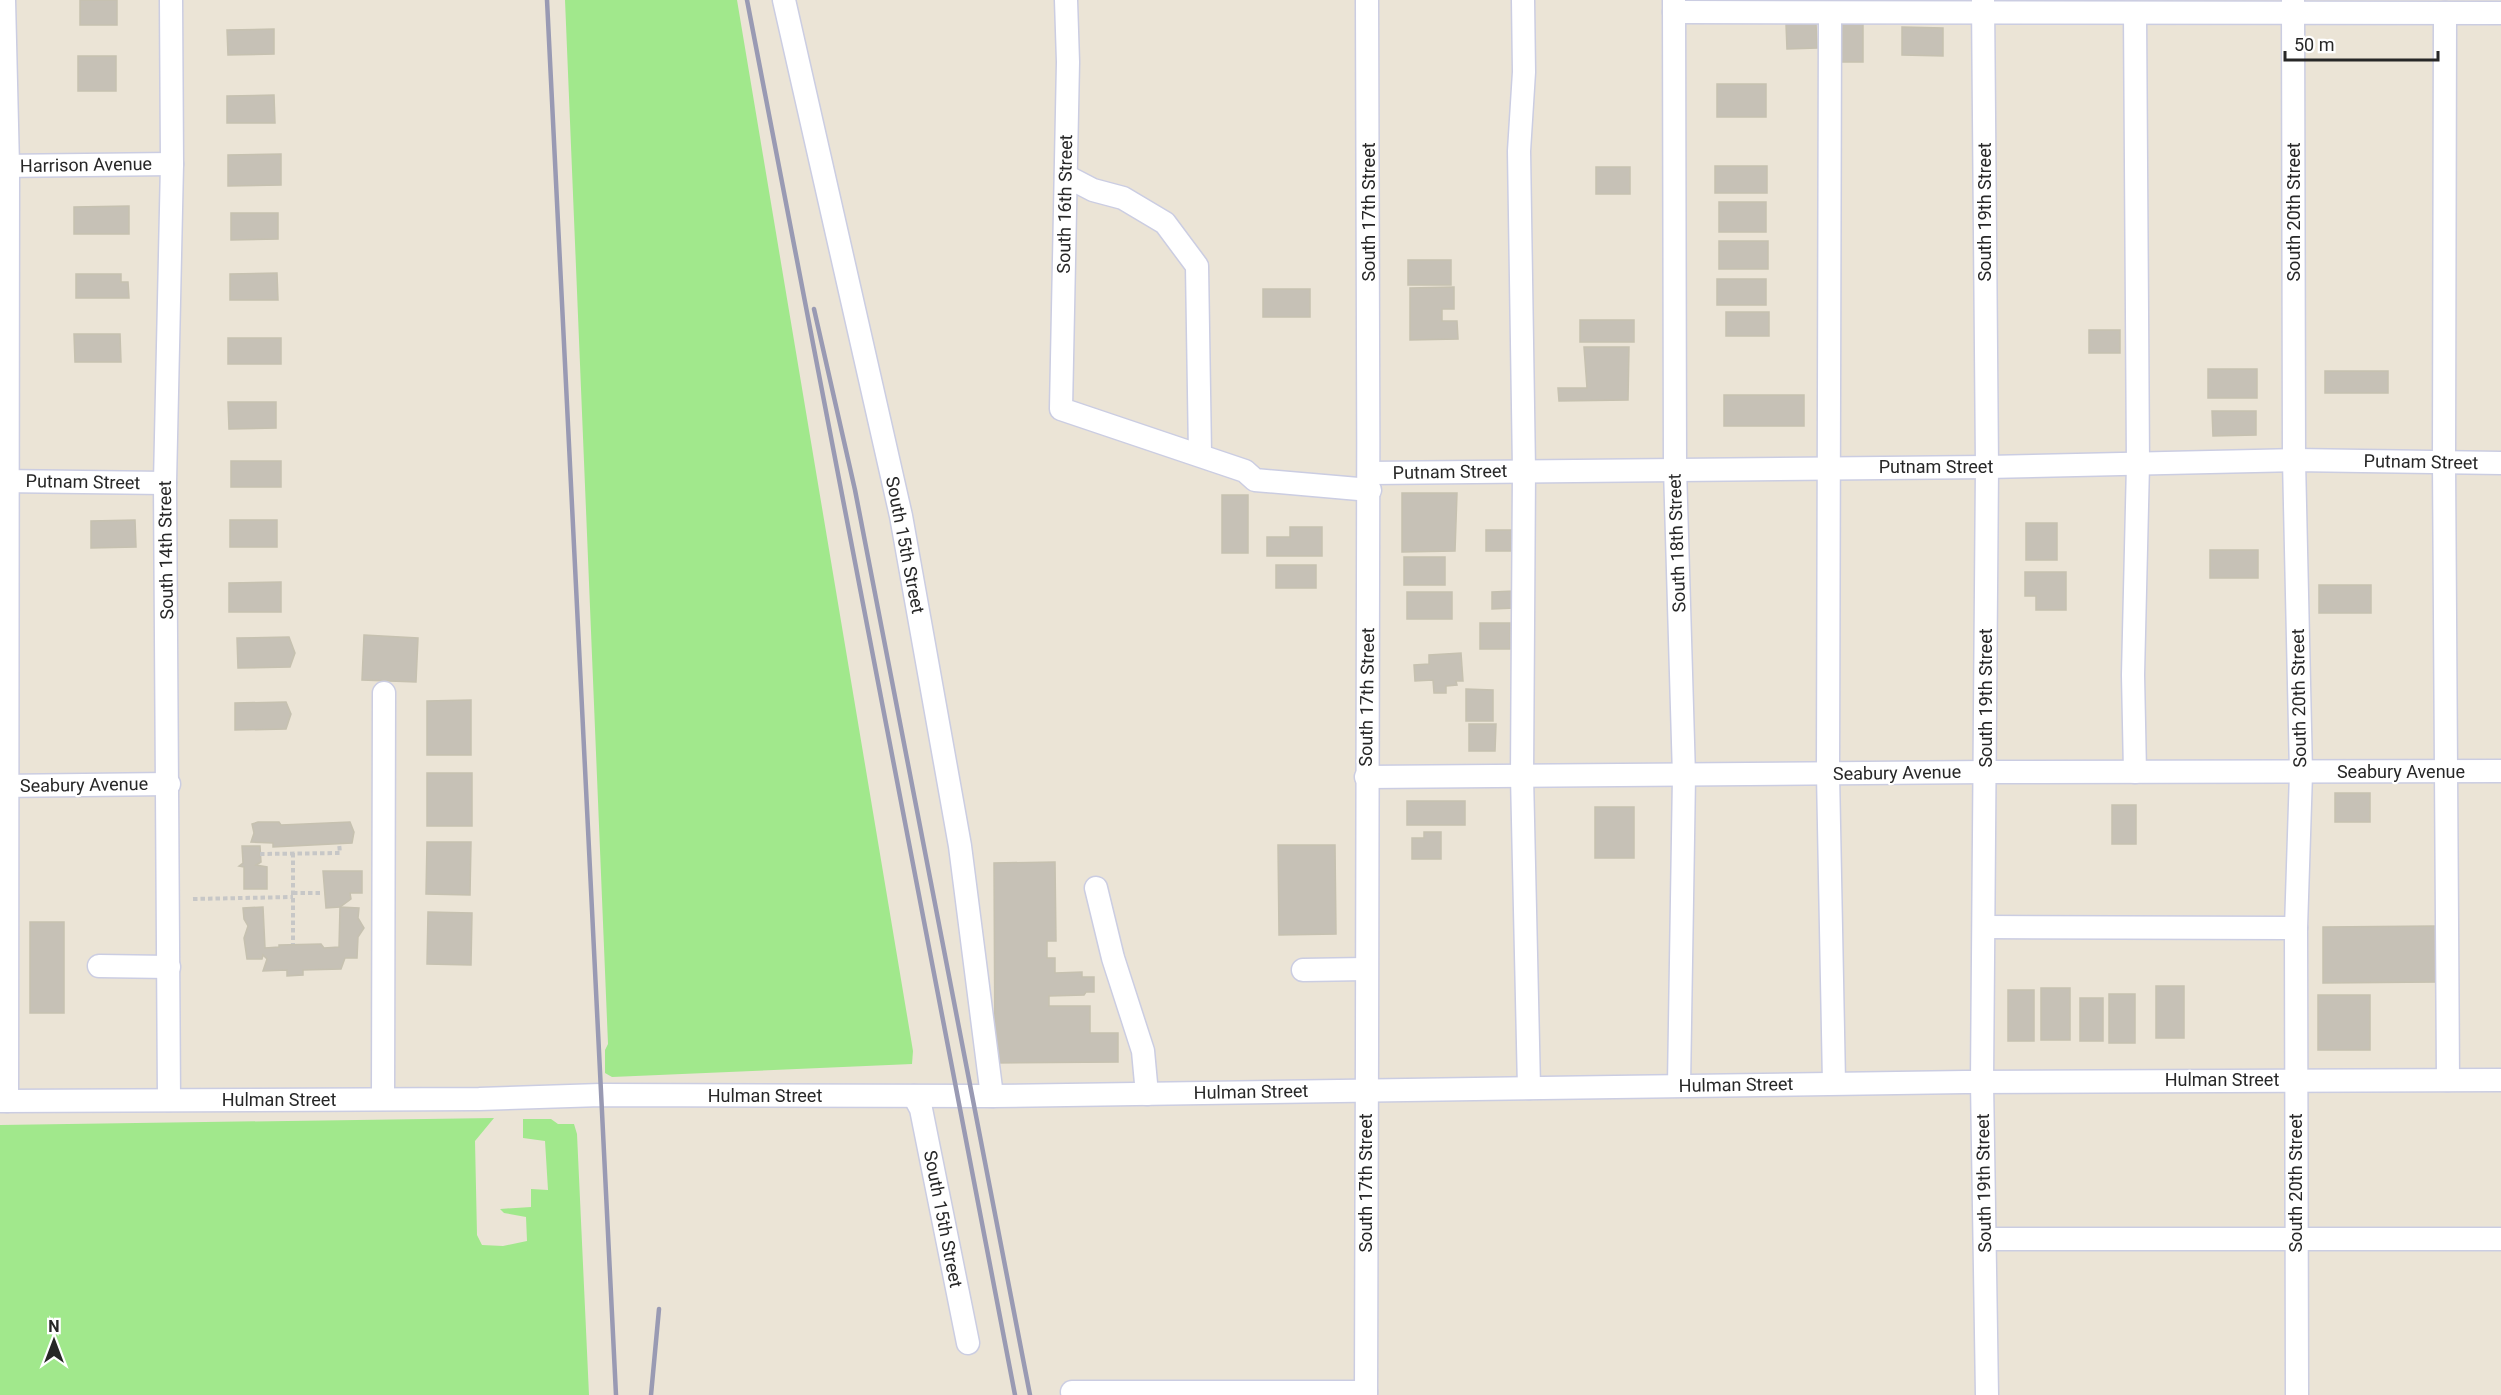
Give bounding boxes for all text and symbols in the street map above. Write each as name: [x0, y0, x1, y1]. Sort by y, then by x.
scale bar: [2285, 24, 2438, 62]
text: 50 m: [2294, 34, 2334, 55]
street label: South 16th Street: [1053, 134, 1076, 274]
street label: South 17th Street: [1358, 142, 1379, 282]
street label: South 19th Street: [1974, 142, 1995, 282]
street label: South 20th Street: [2283, 142, 2304, 282]
street label: Harrison Avenue: [20, 153, 152, 176]
street label: Putnam Street: [2364, 450, 2479, 473]
street label: Putnam Street: [1879, 456, 1993, 477]
street label: Putnam Street: [1392, 460, 1508, 483]
street label: Putnam Street: [26, 470, 141, 493]
street label: South 18th Street: [1664, 473, 1689, 613]
street label: South 15th Street: [882, 475, 929, 615]
street label: South 14th Street: [154, 480, 177, 620]
street label: South 17th Street: [1355, 627, 1378, 767]
street label: South 19th Street: [1975, 628, 1996, 768]
street label: South 20th Street: [2287, 628, 2310, 768]
street label: Seabury Avenue: [1833, 761, 1961, 784]
street label: Seabury Avenue: [2337, 761, 2465, 782]
street label: Seabury Avenue: [20, 773, 148, 796]
street label: Hulman Street: [2165, 1069, 2279, 1090]
street label: Hulman Street: [1679, 1073, 1794, 1096]
street label: Hulman Street: [1194, 1080, 1309, 1103]
street label: Hulman Street: [708, 1085, 822, 1106]
street label: Hulman Street: [222, 1089, 336, 1110]
street label: South 17th Street: [1355, 1113, 1376, 1253]
street label: South 19th Street: [1972, 1113, 1995, 1253]
street label: South 20th Street: [2285, 1113, 2306, 1253]
street label: South 15th Street: [920, 1149, 967, 1289]
north arrow: [24, 1311, 84, 1371]
text: N: [48, 1317, 60, 1336]

